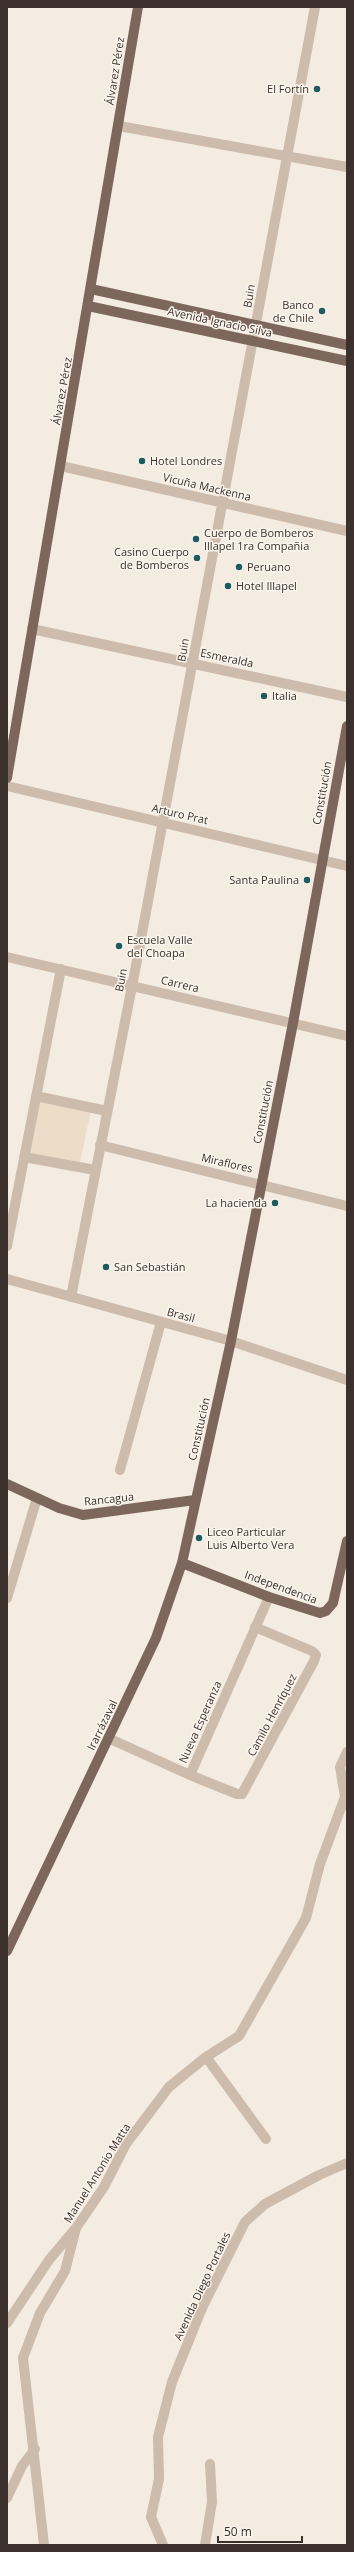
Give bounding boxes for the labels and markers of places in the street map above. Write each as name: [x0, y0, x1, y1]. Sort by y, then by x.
place label: El Fortín: [267, 81, 309, 96]
marker: El Fortín: [312, 84, 322, 94]
place label: Banco de Chile: [273, 297, 314, 325]
marker: Banco de Chile: [317, 306, 327, 316]
place label: Hotel Londres: [150, 453, 222, 468]
marker: Hotel Londres: [137, 456, 147, 466]
place label: Cuerpo de Bomberos Illapel 1ra Compañia: [204, 525, 313, 553]
marker: Cuerpo de Bomberos Illapel 1ra Compañia: [191, 534, 201, 544]
place label: Casino Cuerpo de Bomberos: [114, 544, 189, 572]
marker: Casino Cuerpo de Bomberos: [192, 553, 202, 563]
place label: Peruano: [247, 559, 291, 574]
marker: Peruano: [234, 562, 244, 572]
place label: Hotel Illapel: [236, 578, 297, 593]
marker: Hotel Illapel: [223, 581, 233, 591]
place label: Italia: [272, 688, 297, 703]
marker: Italia: [259, 691, 269, 701]
place label: Santa Paulina: [229, 872, 299, 887]
marker: Santa Paulina: [302, 875, 312, 885]
place label: Escuela Valle del Choapa: [127, 932, 193, 960]
marker: Escuela Valle del Choapa: [114, 941, 124, 951]
place label: La hacienda: [206, 1195, 267, 1210]
marker: La hacienda: [270, 1198, 280, 1208]
place label: San Sebastián: [114, 1259, 186, 1274]
marker: San Sebastián: [101, 1262, 111, 1272]
place label: Liceo Particular Luis Alberto Vera: [207, 1524, 294, 1552]
marker: Liceo Particular Luis Alberto Vera: [194, 1533, 204, 1543]

